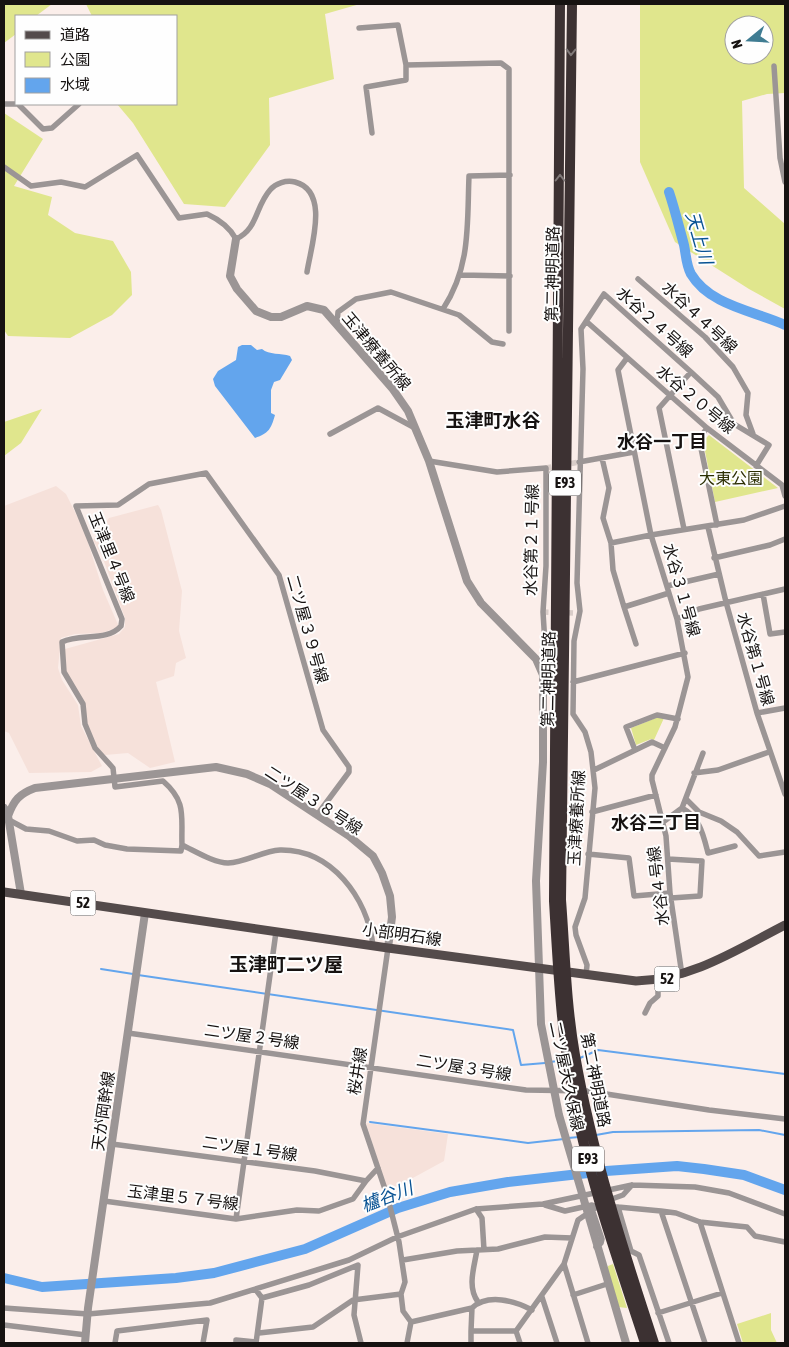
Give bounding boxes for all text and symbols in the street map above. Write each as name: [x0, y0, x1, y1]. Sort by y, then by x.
legend: [15, 15, 178, 105]
north arrow: [724, 15, 774, 65]
text: 道路: [60, 26, 90, 43]
text: N: [728, 38, 746, 50]
one-way arrow: [566, 49, 576, 57]
text: 公園: [60, 51, 90, 68]
text: 水域: [60, 76, 90, 93]
one-way arrow: [555, 174, 565, 182]
water label: 天上川: [682, 209, 718, 269]
street label: 第二神明道路: [542, 226, 562, 322]
street label: 水谷４４号線: [659, 278, 741, 356]
street label: 水谷２４号線: [613, 283, 697, 361]
street label: 玉津療養所線: [339, 308, 415, 394]
street label: 水谷２０号線: [653, 361, 739, 437]
district label: 玉津町水谷: [445, 409, 541, 431]
district label: 水谷一丁目: [617, 431, 707, 452]
park label: 大東公園: [699, 469, 763, 487]
road number: E93: [549, 470, 581, 496]
street label: 水谷第２１号線: [521, 484, 541, 596]
street label: 玉津里４号線: [86, 509, 138, 605]
street label: 水谷３１号線: [660, 541, 704, 639]
street label: 二ツ屋３９号線: [284, 573, 332, 685]
street label: 水谷第１号線: [734, 610, 778, 708]
street label: 第二神明道路: [538, 631, 558, 727]
street label: 二ツ屋３８号線: [262, 762, 366, 838]
street label: 玉津療養所線: [564, 770, 588, 866]
district label: 水谷三丁目: [611, 812, 701, 833]
street label: 水谷４号線: [644, 845, 672, 927]
road number: 52: [70, 890, 96, 916]
street label: 小部明石線: [361, 920, 443, 948]
district label: 玉津町二ツ屋: [229, 953, 343, 975]
road number: 52: [654, 966, 680, 992]
street label: 二ツ屋大久保線: [547, 1019, 587, 1133]
street label: 二ツ屋２号線: [203, 1020, 301, 1052]
street label: 第二神明道路: [578, 1031, 614, 1129]
street label: 桜井線: [344, 1046, 370, 1096]
street label: 二ツ屋３号線: [415, 1051, 513, 1083]
street label: 天が岡幹線: [89, 1070, 117, 1152]
street label: 二ツ屋１号線: [201, 1132, 299, 1164]
road number: E93: [572, 1146, 604, 1172]
water label: 櫨谷川: [358, 1176, 418, 1216]
street label: 玉津里５７号線: [126, 1181, 240, 1213]

